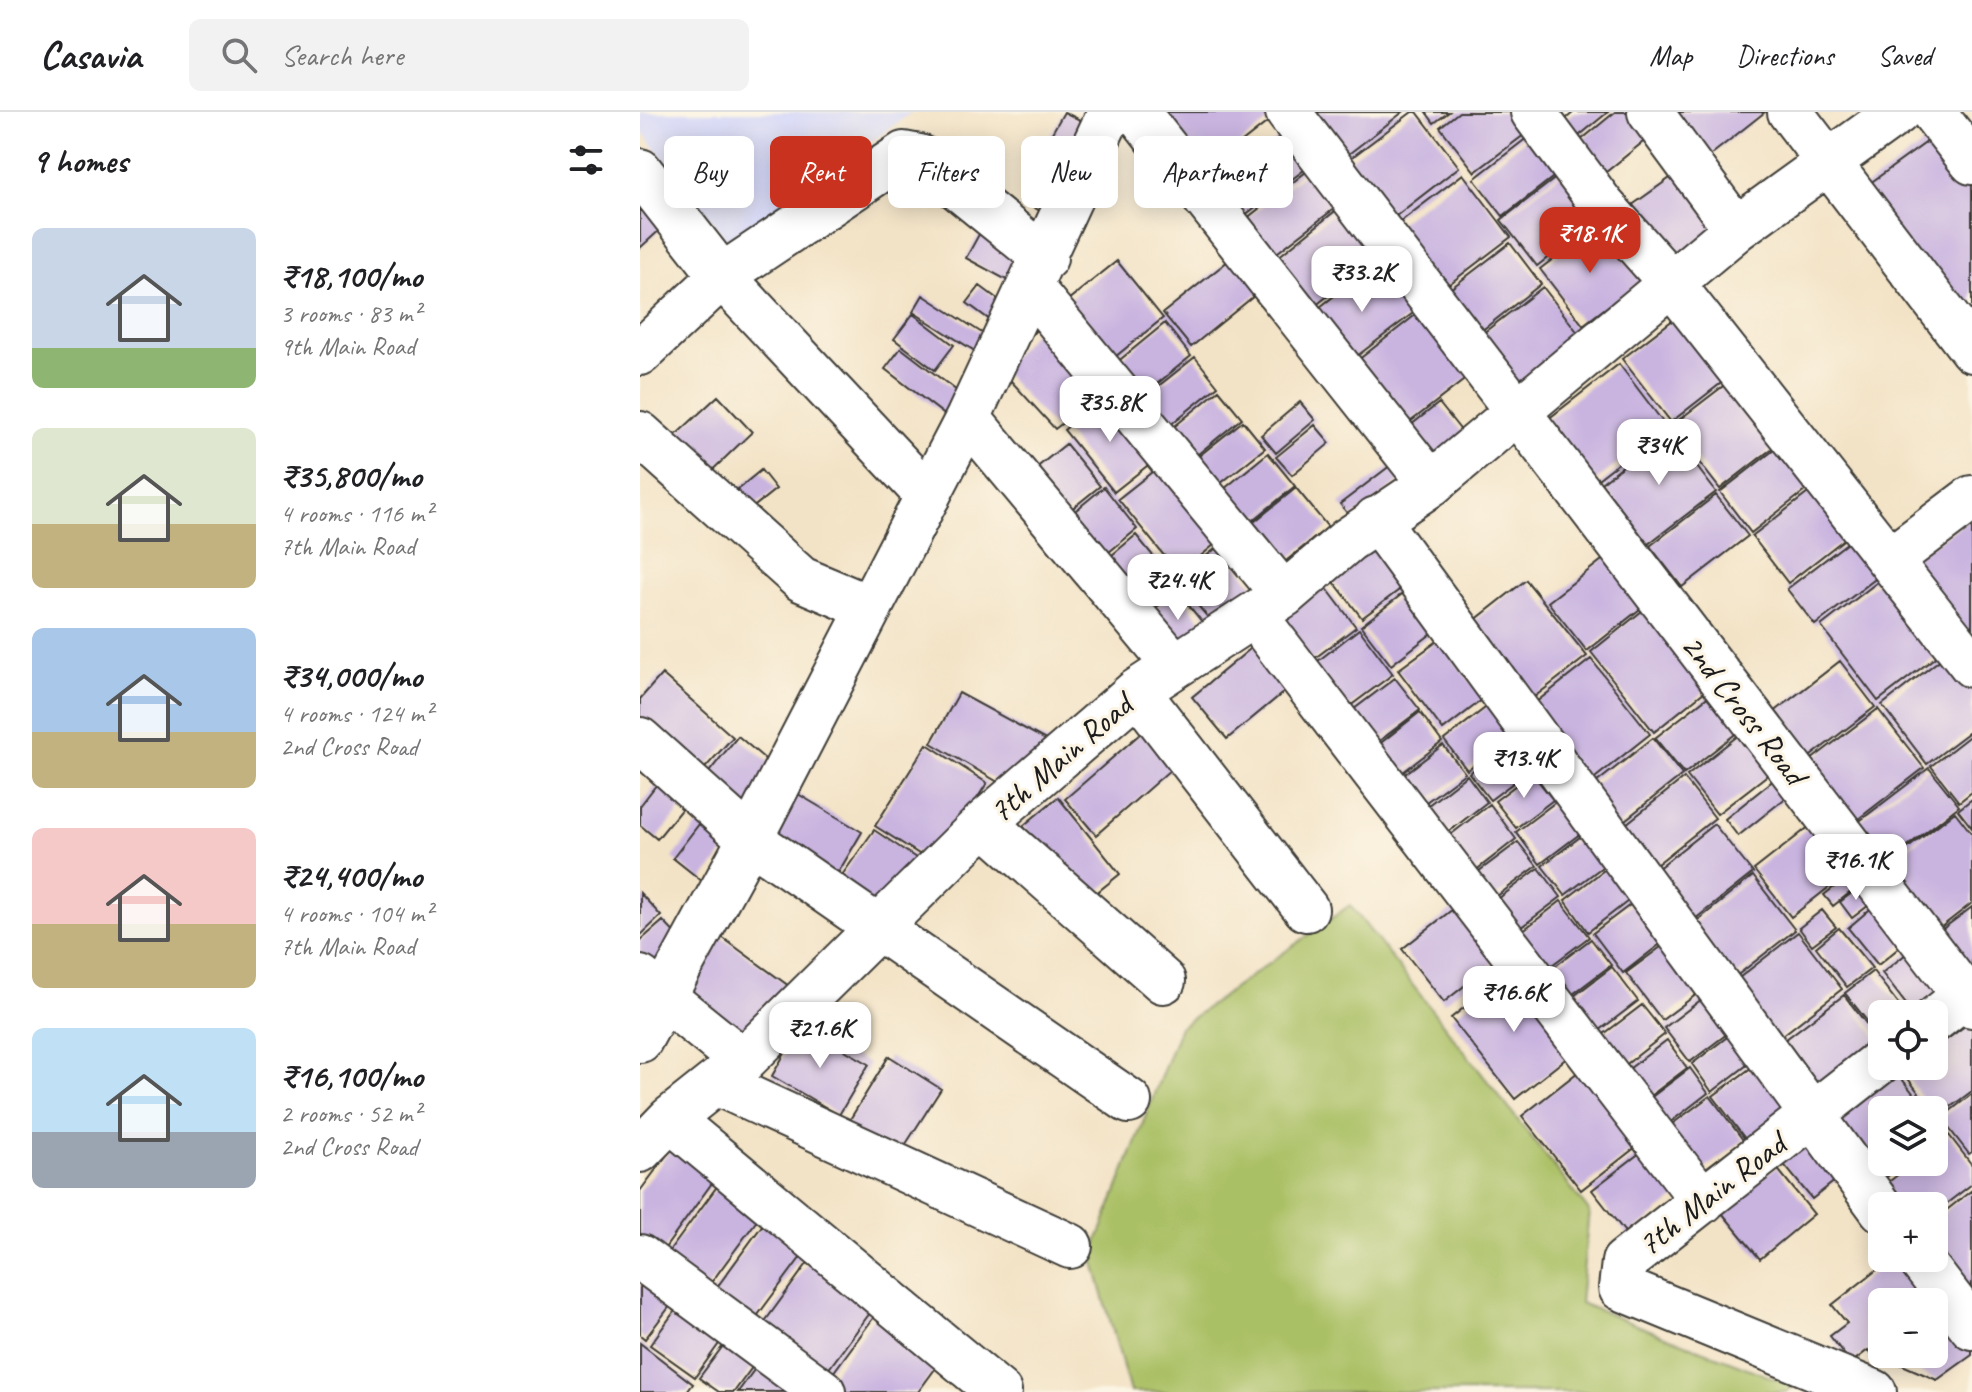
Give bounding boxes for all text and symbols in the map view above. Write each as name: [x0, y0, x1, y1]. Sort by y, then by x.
search box: [189, 19, 749, 91]
text: Casavia: [40, 32, 141, 79]
icon: search: [217, 33, 261, 77]
text: Search here: [281, 36, 403, 74]
text: Map: [1649, 38, 1692, 73]
text: Directions: [1736, 38, 1834, 73]
text: Saved: [1878, 38, 1932, 73]
chip: Buy: [664, 136, 754, 208]
chip: Rent: [770, 136, 872, 208]
chip: Filters: [888, 136, 1005, 208]
chip: New: [1021, 136, 1118, 208]
chip: Apartment: [1134, 136, 1293, 208]
icon: filters: [564, 138, 608, 182]
text: 9 homes: [32, 139, 128, 182]
pin: ₹18.1K: [1525, 207, 1655, 275]
text: ₹18.1K: [1557, 216, 1623, 249]
pin: ₹33.2K: [1297, 246, 1427, 314]
text: ₹18,100/mo: [280, 254, 422, 297]
text: ₹33.2K: [1329, 255, 1395, 288]
icon: home: [96, 260, 192, 356]
text: 3 rooms · 83 m²: [280, 297, 421, 330]
text: 9th Main Road: [280, 330, 415, 363]
pin: ₹35.8K: [1045, 376, 1175, 444]
text: ₹35.8K: [1078, 385, 1142, 418]
pin: ₹34K: [1612, 419, 1706, 487]
text: ₹34K: [1635, 428, 1683, 461]
text: ₹35,800/mo: [280, 454, 422, 497]
icon: home: [96, 460, 192, 556]
text: 4 rooms · 116 m²: [280, 497, 432, 530]
text: 7th Main Road: [280, 530, 415, 563]
pin: ₹24.4K: [1113, 554, 1243, 622]
text: ₹24.4K: [1145, 563, 1211, 596]
street label: 2nd Cross Road: [1672, 625, 1819, 797]
text: ₹34,000/mo: [280, 654, 422, 697]
icon: home: [96, 660, 192, 756]
street label: 7th Main Road: [979, 681, 1144, 832]
text: 4 rooms · 124 m²: [280, 697, 432, 730]
text: 2nd Cross Road: [280, 730, 418, 763]
pin: ₹13.4K: [1459, 732, 1589, 800]
text: ₹13.4K: [1491, 741, 1557, 774]
pin: ₹16.1K: [1791, 834, 1921, 902]
text: ₹16.1K: [1823, 843, 1889, 876]
text: ₹24,400/mo: [280, 854, 422, 897]
icon: home: [96, 860, 192, 956]
text: 4 rooms · 104 m²: [280, 897, 432, 930]
text: 7th Main Road: [280, 930, 415, 963]
pin: ₹16.6K: [1449, 966, 1579, 1034]
text: ₹16.6K: [1481, 975, 1547, 1008]
map controls: [1868, 1000, 1948, 1368]
button: locate: [1868, 1000, 1948, 1080]
pin: ₹21.6K: [755, 1002, 885, 1070]
text: ₹21.6K: [787, 1011, 853, 1044]
text: ₹16,100/mo: [280, 1054, 423, 1097]
icon: home: [96, 1060, 192, 1156]
button: layers: [1868, 1096, 1948, 1176]
text: 2 rooms · 52 m²: [280, 1097, 421, 1130]
street label: 7th Main Road: [1628, 1120, 1797, 1265]
text: 2nd Cross Road: [280, 1130, 418, 1163]
button: +: [1868, 1192, 1948, 1272]
button: −: [1868, 1288, 1948, 1368]

